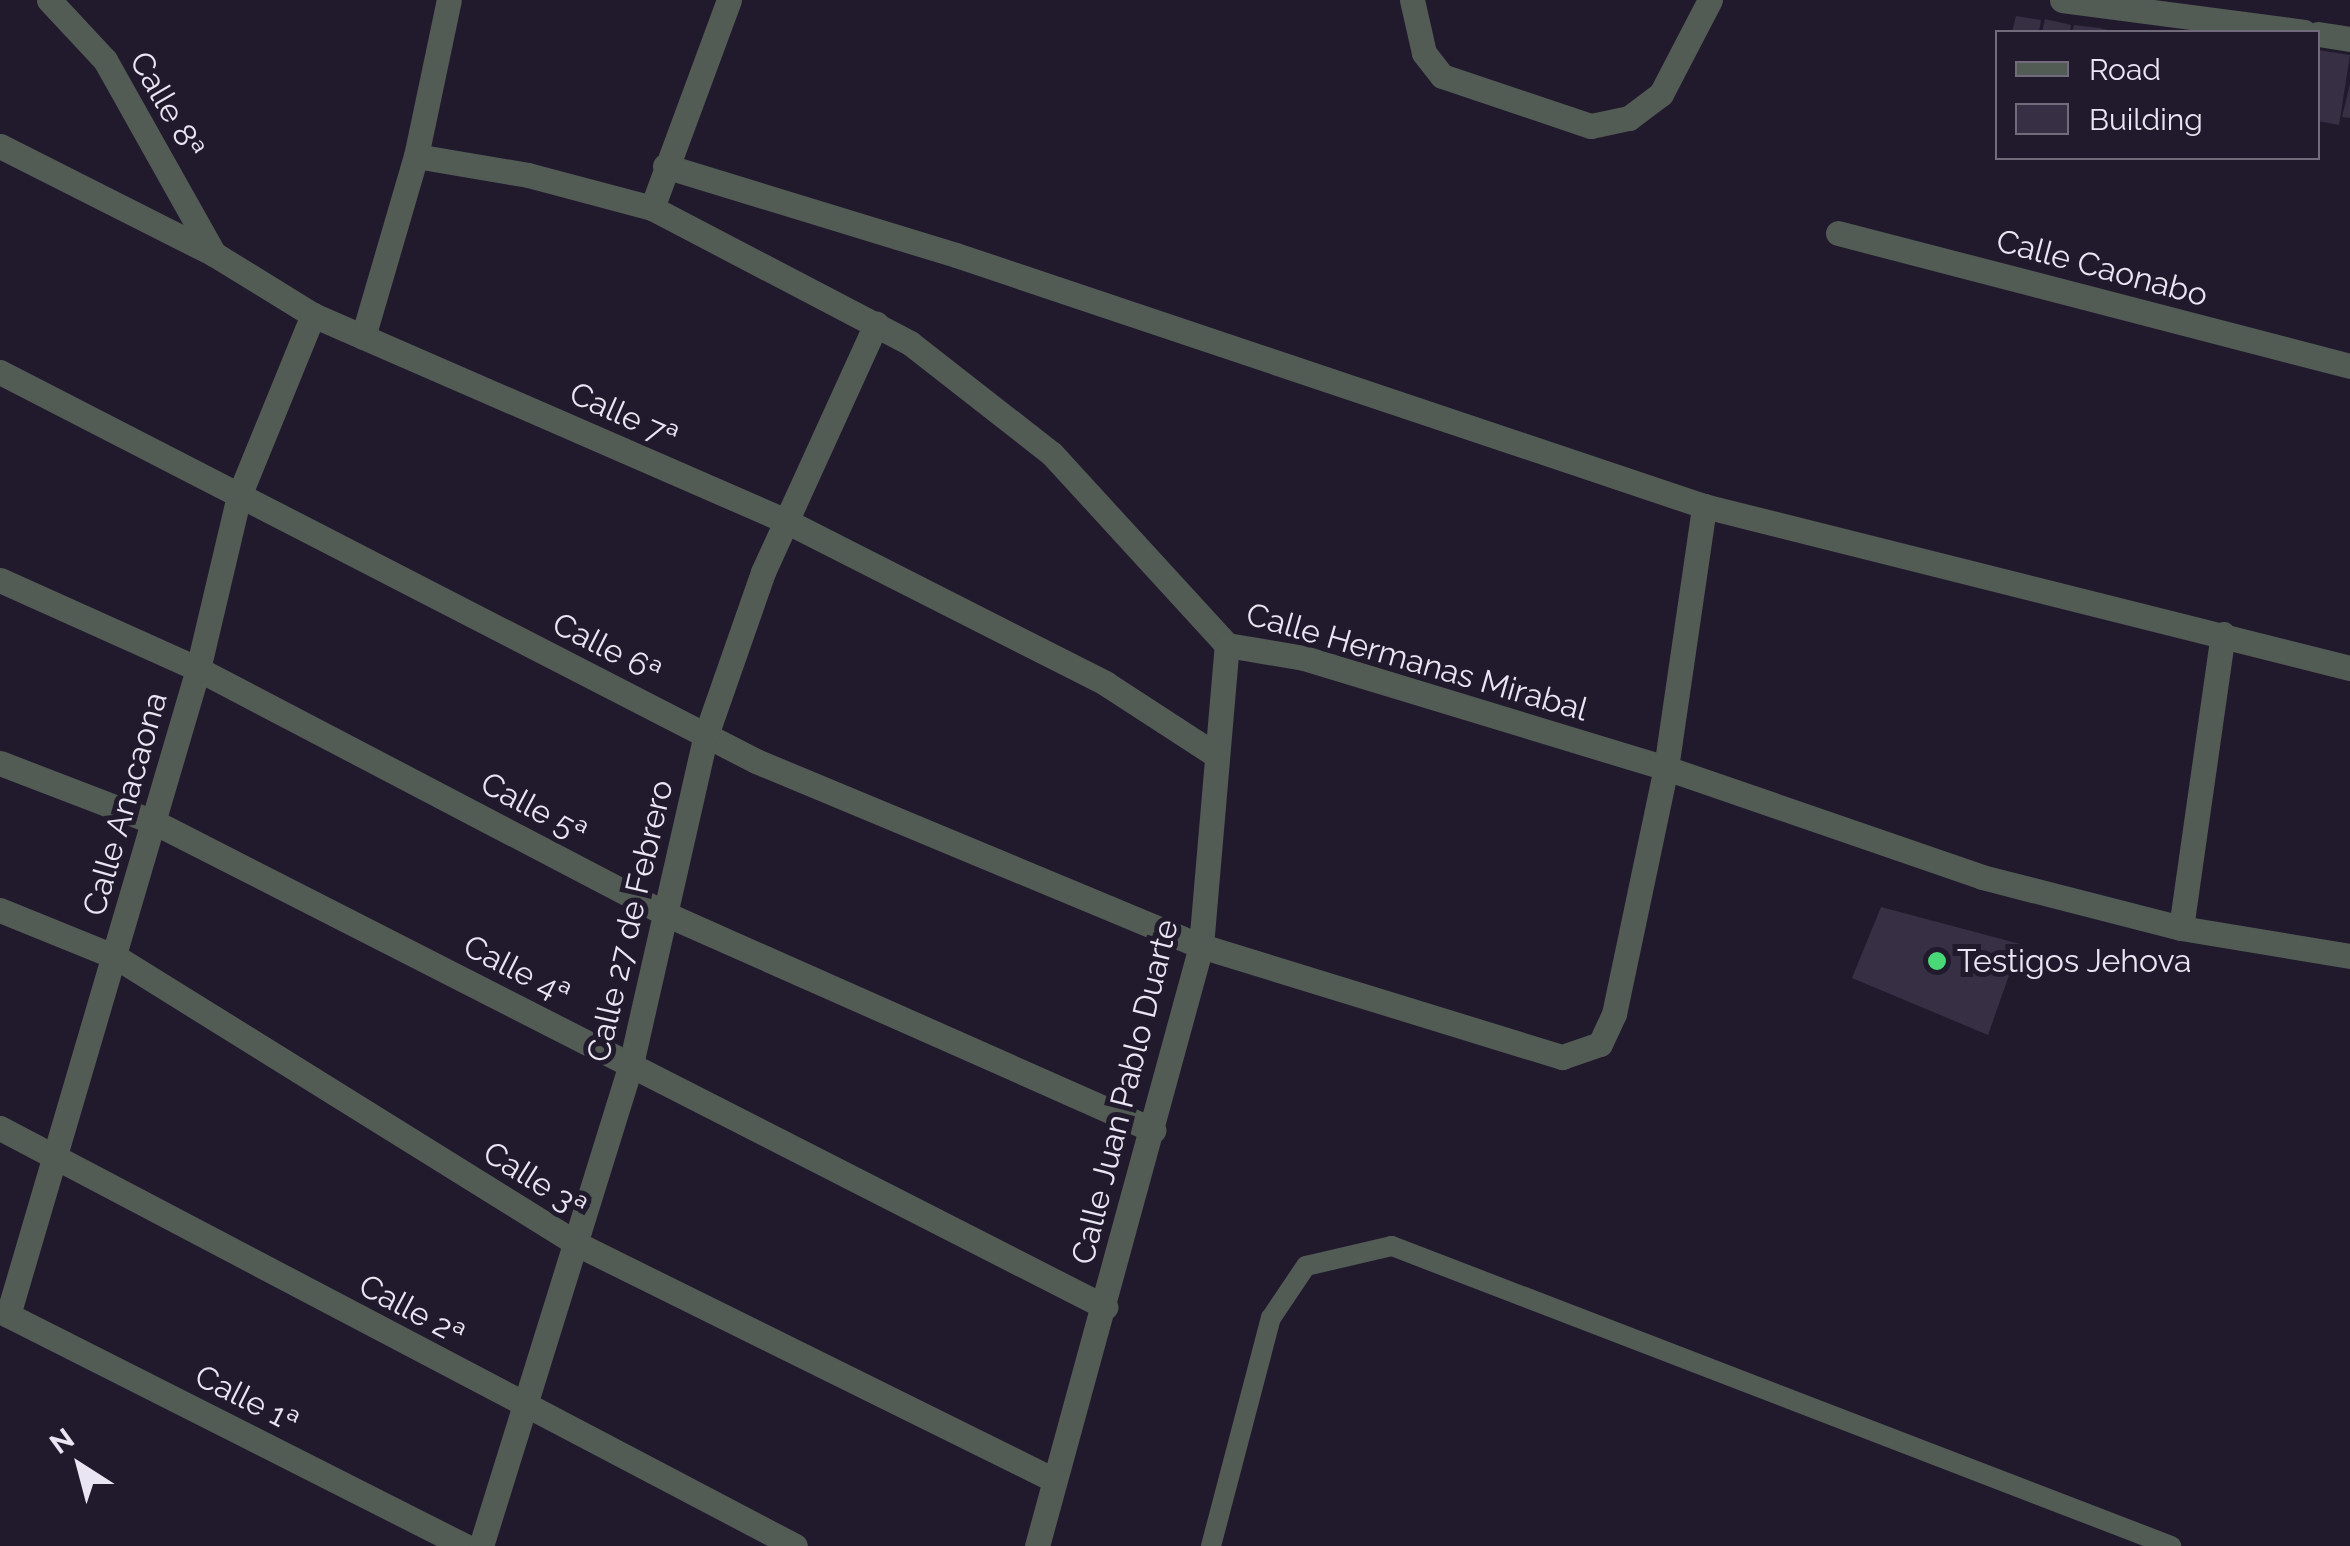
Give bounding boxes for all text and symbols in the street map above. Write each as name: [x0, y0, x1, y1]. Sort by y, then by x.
legend: [1995, 30, 2320, 160]
street label: Calle 8ª: [121, 45, 213, 165]
text: Road: [2089, 52, 2161, 87]
text: Building: [2089, 102, 2203, 137]
street label: Calle Caonabo: [1992, 221, 2212, 315]
street label: Calle 7ª: [564, 374, 684, 456]
street label: Calle Hermanas Mirabal: [1242, 595, 1592, 729]
street label: Calle 6ª: [546, 604, 668, 692]
street label: Calle Anacaona: [75, 687, 175, 921]
street label: Calle 5ª: [474, 764, 594, 852]
street label: Calle 27 de Febrero: [579, 776, 681, 1066]
street label: Calle Juan Pablo Duarte: [1063, 915, 1187, 1269]
street label: Calle 4ª: [457, 927, 577, 1013]
place label: Testigos Jehova: [1957, 942, 2192, 980]
marker: Testigos Jehova: [1926, 950, 1948, 972]
street label: Calle 3ª: [476, 1133, 594, 1227]
street label: Calle 2ª: [353, 1266, 471, 1354]
street label: Calle 1ª: [189, 1357, 305, 1441]
north arrow: [30, 1416, 130, 1516]
text: N: [44, 1422, 80, 1461]

